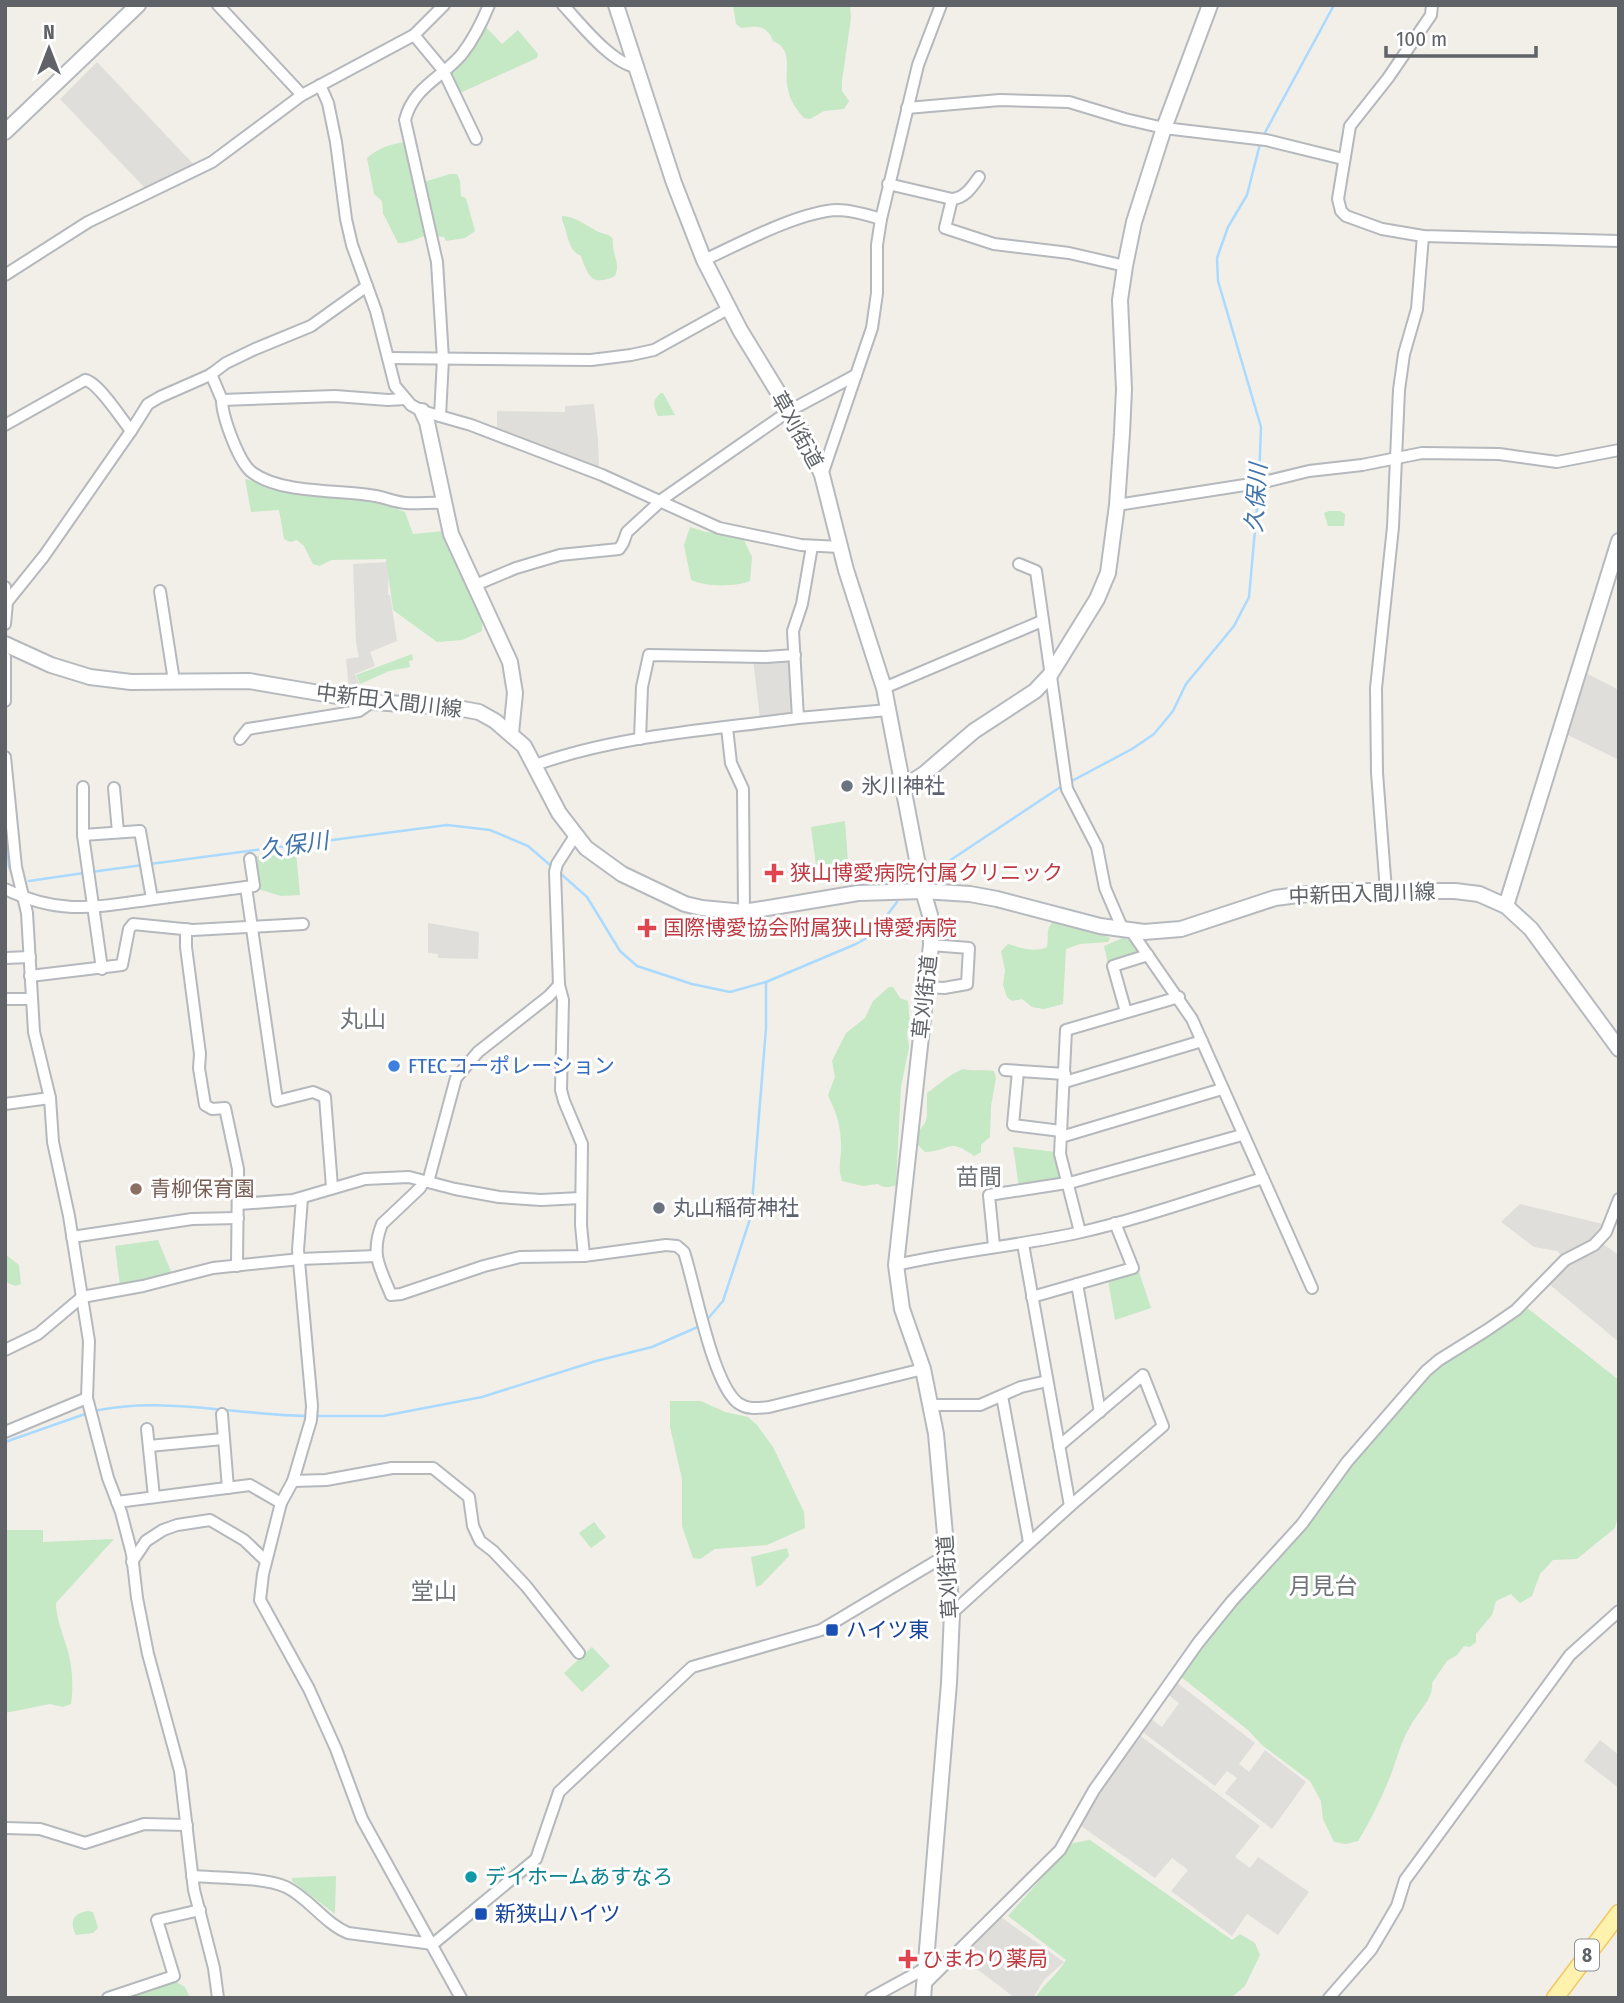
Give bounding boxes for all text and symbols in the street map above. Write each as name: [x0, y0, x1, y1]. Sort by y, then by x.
north arrow: [14, 14, 84, 84]
scale bar: [1386, 14, 1536, 58]
text: N: [43, 21, 55, 44]
text: 100 m: [1396, 26, 1447, 52]
street label: 草刈街道: [765, 387, 829, 473]
water label: 久保川: [1240, 460, 1273, 533]
street label: 中新田入間川線: [314, 679, 464, 723]
place label: 氷川神社: [861, 773, 945, 799]
marker: 氷川神社: [839, 778, 855, 794]
water label: 久保川: [258, 826, 333, 864]
place label: 狭山博愛病院付属クリニック: [790, 860, 1063, 886]
marker: 狭山博愛病院付属クリニック: [764, 863, 784, 883]
street label: 中新田入間川線: [1288, 878, 1436, 910]
place label: 国際博愛協会附属狭山博愛病院: [663, 915, 957, 941]
marker: 国際博愛協会附属狭山博愛病院: [637, 918, 657, 938]
street label: 草刈街道: [908, 954, 942, 1040]
district label: 丸山: [340, 1005, 386, 1033]
place label: FTECコーポレーション: [408, 1053, 615, 1079]
marker: FTECコーポレーション: [386, 1058, 402, 1074]
district label: 苗間: [956, 1163, 1002, 1191]
place label: 青柳保育園: [150, 1176, 255, 1202]
marker: 青柳保育園: [128, 1181, 144, 1197]
place label: 丸山稲荷神社: [673, 1195, 799, 1221]
marker: 丸山稲荷神社: [651, 1200, 667, 1216]
street label: 草刈街道: [932, 1534, 964, 1620]
district label: 月見台: [1289, 1572, 1358, 1600]
district label: 堂山: [411, 1577, 457, 1605]
place label: ハイツ東: [846, 1617, 930, 1643]
marker: ハイツ東: [824, 1622, 840, 1638]
place label: デイホームあすなろ: [485, 1864, 673, 1890]
marker: デイホームあすなろ: [463, 1869, 479, 1885]
place label: 新狭山ハイツ: [495, 1901, 621, 1927]
marker: 新狭山ハイツ: [473, 1906, 489, 1922]
road number: 8: [1575, 1940, 1599, 1970]
place label: ひまわり薬局: [922, 1946, 1048, 1972]
marker: ひまわり薬局: [900, 1951, 916, 1967]

